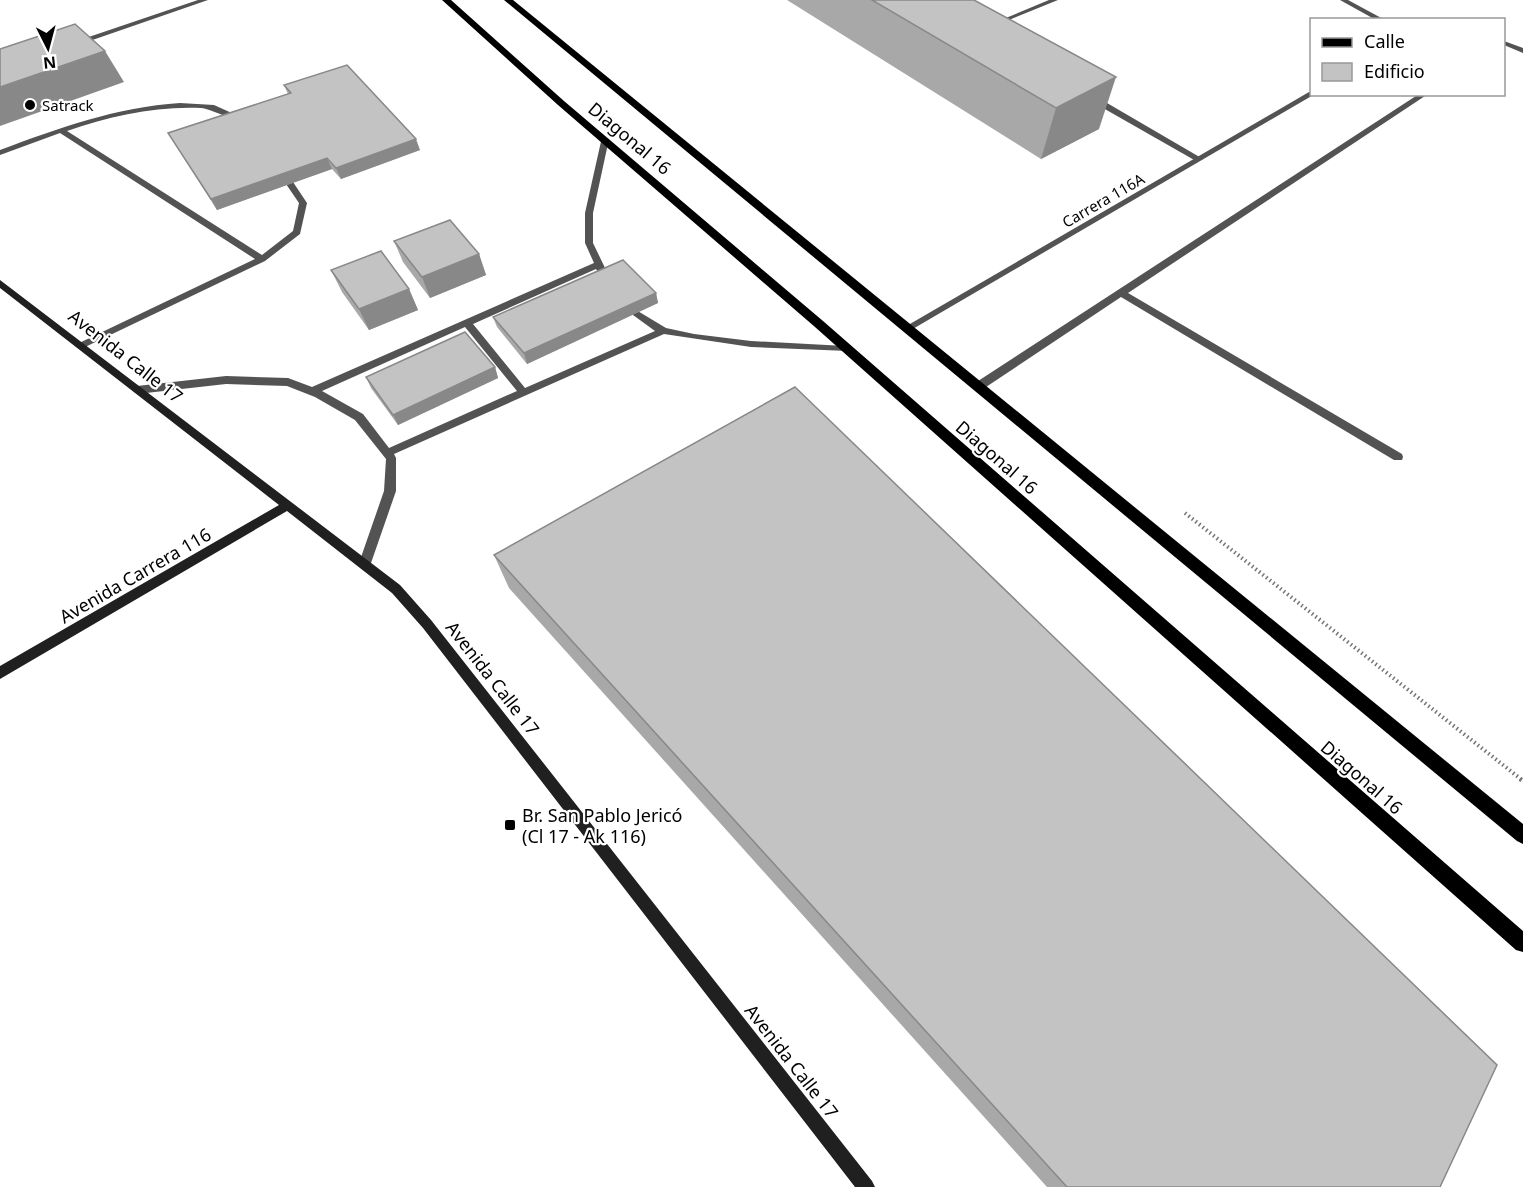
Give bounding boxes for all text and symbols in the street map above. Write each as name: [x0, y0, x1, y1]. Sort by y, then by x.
north arrow: [18, 18, 78, 78]
legend: [1310, 18, 1505, 96]
text: Calle: [1364, 29, 1405, 53]
text: N: [42, 51, 57, 75]
text: Edificio: [1364, 59, 1425, 83]
place label: Satrack: [42, 95, 94, 115]
street label: Diagonal 16: [584, 96, 676, 180]
marker: Satrack: [23, 98, 37, 112]
street label: Carrera 116A: [1058, 168, 1148, 232]
street label: Avenida Calle 17: [64, 304, 188, 408]
street label: Diagonal 16: [951, 415, 1043, 499]
street label: Avenida Carrera 116: [55, 522, 215, 628]
street label: Avenida Calle 17: [441, 616, 545, 740]
street label: Diagonal 16: [1316, 735, 1408, 819]
place label: Br. San Pablo Jericó (Cl 17 - Ak 116): [522, 803, 683, 848]
marker: Br. San Pablo Jericó (Cl 17 - Ak 116): [503, 818, 517, 832]
street label: Avenida Calle 17: [740, 999, 844, 1123]

